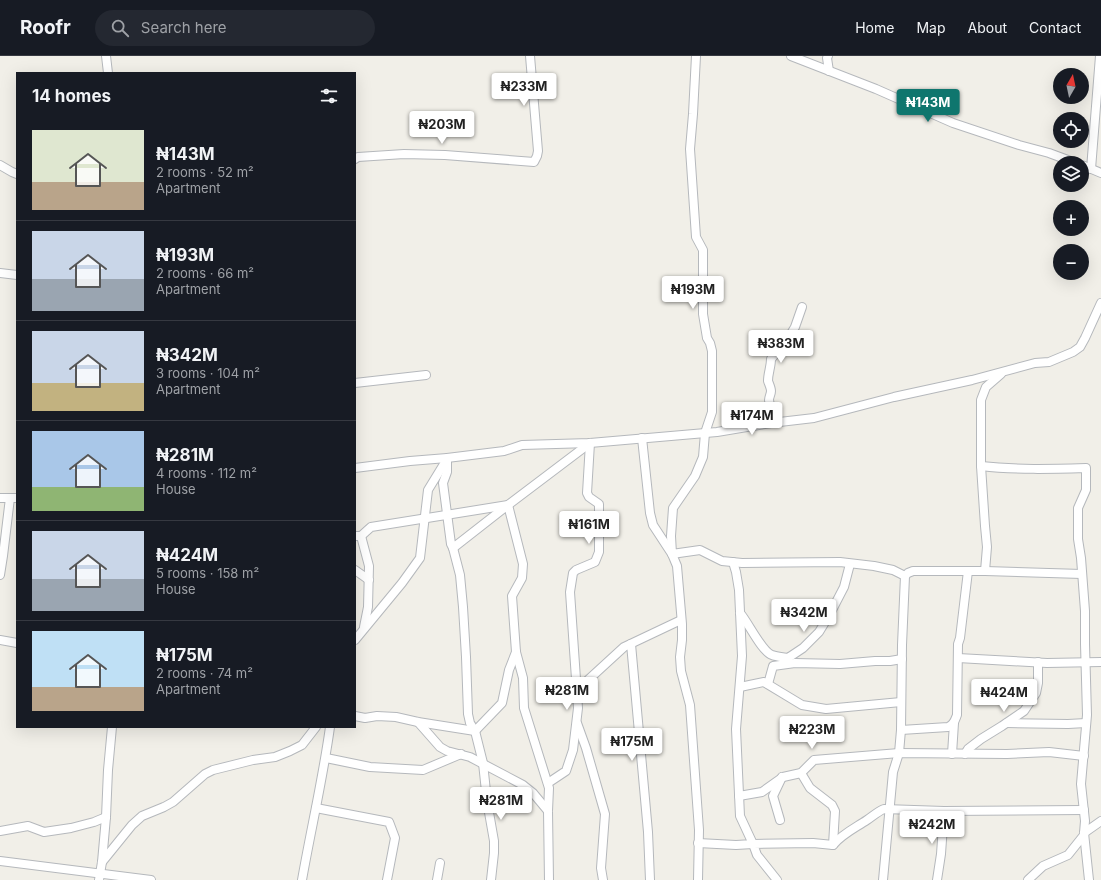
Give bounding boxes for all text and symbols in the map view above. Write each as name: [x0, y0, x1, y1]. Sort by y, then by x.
search box: [95, 10, 375, 46]
text: Roofr: [20, 16, 71, 39]
icon: search: [109, 17, 131, 39]
text: Search here: [141, 18, 227, 37]
text: Home: [855, 19, 894, 36]
text: Map: [916, 19, 946, 36]
text: About: [968, 19, 1007, 36]
text: Contact: [1029, 19, 1081, 36]
north arrow: [1053, 68, 1089, 104]
map controls: [1053, 68, 1089, 280]
pin: ₦233M: [496, 73, 552, 107]
text: ₦233M: [501, 78, 547, 94]
icon: filters: [318, 85, 340, 107]
text: 14 homes: [32, 86, 111, 106]
pin: ₦143M: [900, 89, 956, 123]
text: ₦143M: [906, 94, 950, 110]
pin: ₦203M: [414, 111, 470, 145]
button: locate: [1053, 112, 1089, 148]
text: ₦203M: [418, 116, 466, 132]
text: ₦143M: [156, 144, 215, 164]
icon: home: [64, 146, 112, 194]
button: layers: [1053, 156, 1089, 192]
text: 2 rooms · 52 m²: [156, 164, 254, 180]
text: Apartment: [156, 180, 221, 196]
button: +: [1053, 200, 1089, 236]
button: −: [1053, 244, 1089, 280]
text: ₦193M: [156, 245, 214, 265]
icon: home: [64, 247, 112, 295]
text: 2 rooms · 66 m²: [156, 265, 254, 281]
pin: ₦193M: [665, 276, 721, 310]
text: Apartment: [156, 281, 221, 297]
text: ₦193M: [671, 281, 715, 297]
pin: ₦383M: [753, 330, 809, 364]
text: ₦383M: [757, 335, 805, 351]
text: ₦342M: [156, 345, 218, 365]
icon: home: [64, 347, 112, 395]
text: 3 rooms · 104 m²: [156, 365, 260, 381]
text: Apartment: [156, 381, 221, 397]
pin: ₦174M: [724, 402, 780, 436]
text: ₦174M: [730, 407, 774, 423]
text: ₦281M: [156, 445, 214, 465]
icon: home: [64, 447, 112, 495]
text: 4 rooms · 112 m²: [156, 465, 257, 481]
text: House: [156, 481, 196, 497]
pin: ₦161M: [561, 511, 617, 545]
text: ₦161M: [568, 516, 610, 532]
text: ₦424M: [156, 545, 218, 565]
icon: home: [64, 547, 112, 595]
text: 5 rooms · 158 m²: [156, 565, 259, 581]
text: House: [156, 581, 196, 597]
pin: ₦342M: [776, 599, 832, 633]
text: ₦342M: [780, 604, 828, 620]
text: ₦175M: [156, 645, 213, 665]
icon: home: [64, 647, 112, 695]
text: 2 rooms · 74 m²: [156, 665, 253, 681]
pin: ₦281M: [539, 677, 595, 711]
pin: ₦424M: [976, 679, 1032, 713]
text: Apartment: [156, 681, 221, 697]
text: ₦281M: [545, 682, 589, 698]
text: ₦424M: [980, 684, 1028, 700]
pin: ₦223M: [784, 716, 840, 750]
text: ₦223M: [789, 721, 835, 737]
pin: ₦175M: [604, 728, 660, 762]
text: ₦175M: [610, 733, 654, 749]
pin: ₦281M: [473, 787, 529, 821]
text: ₦281M: [479, 792, 523, 808]
pin: ₦242M: [904, 811, 960, 845]
text: ₦242M: [909, 816, 955, 832]

